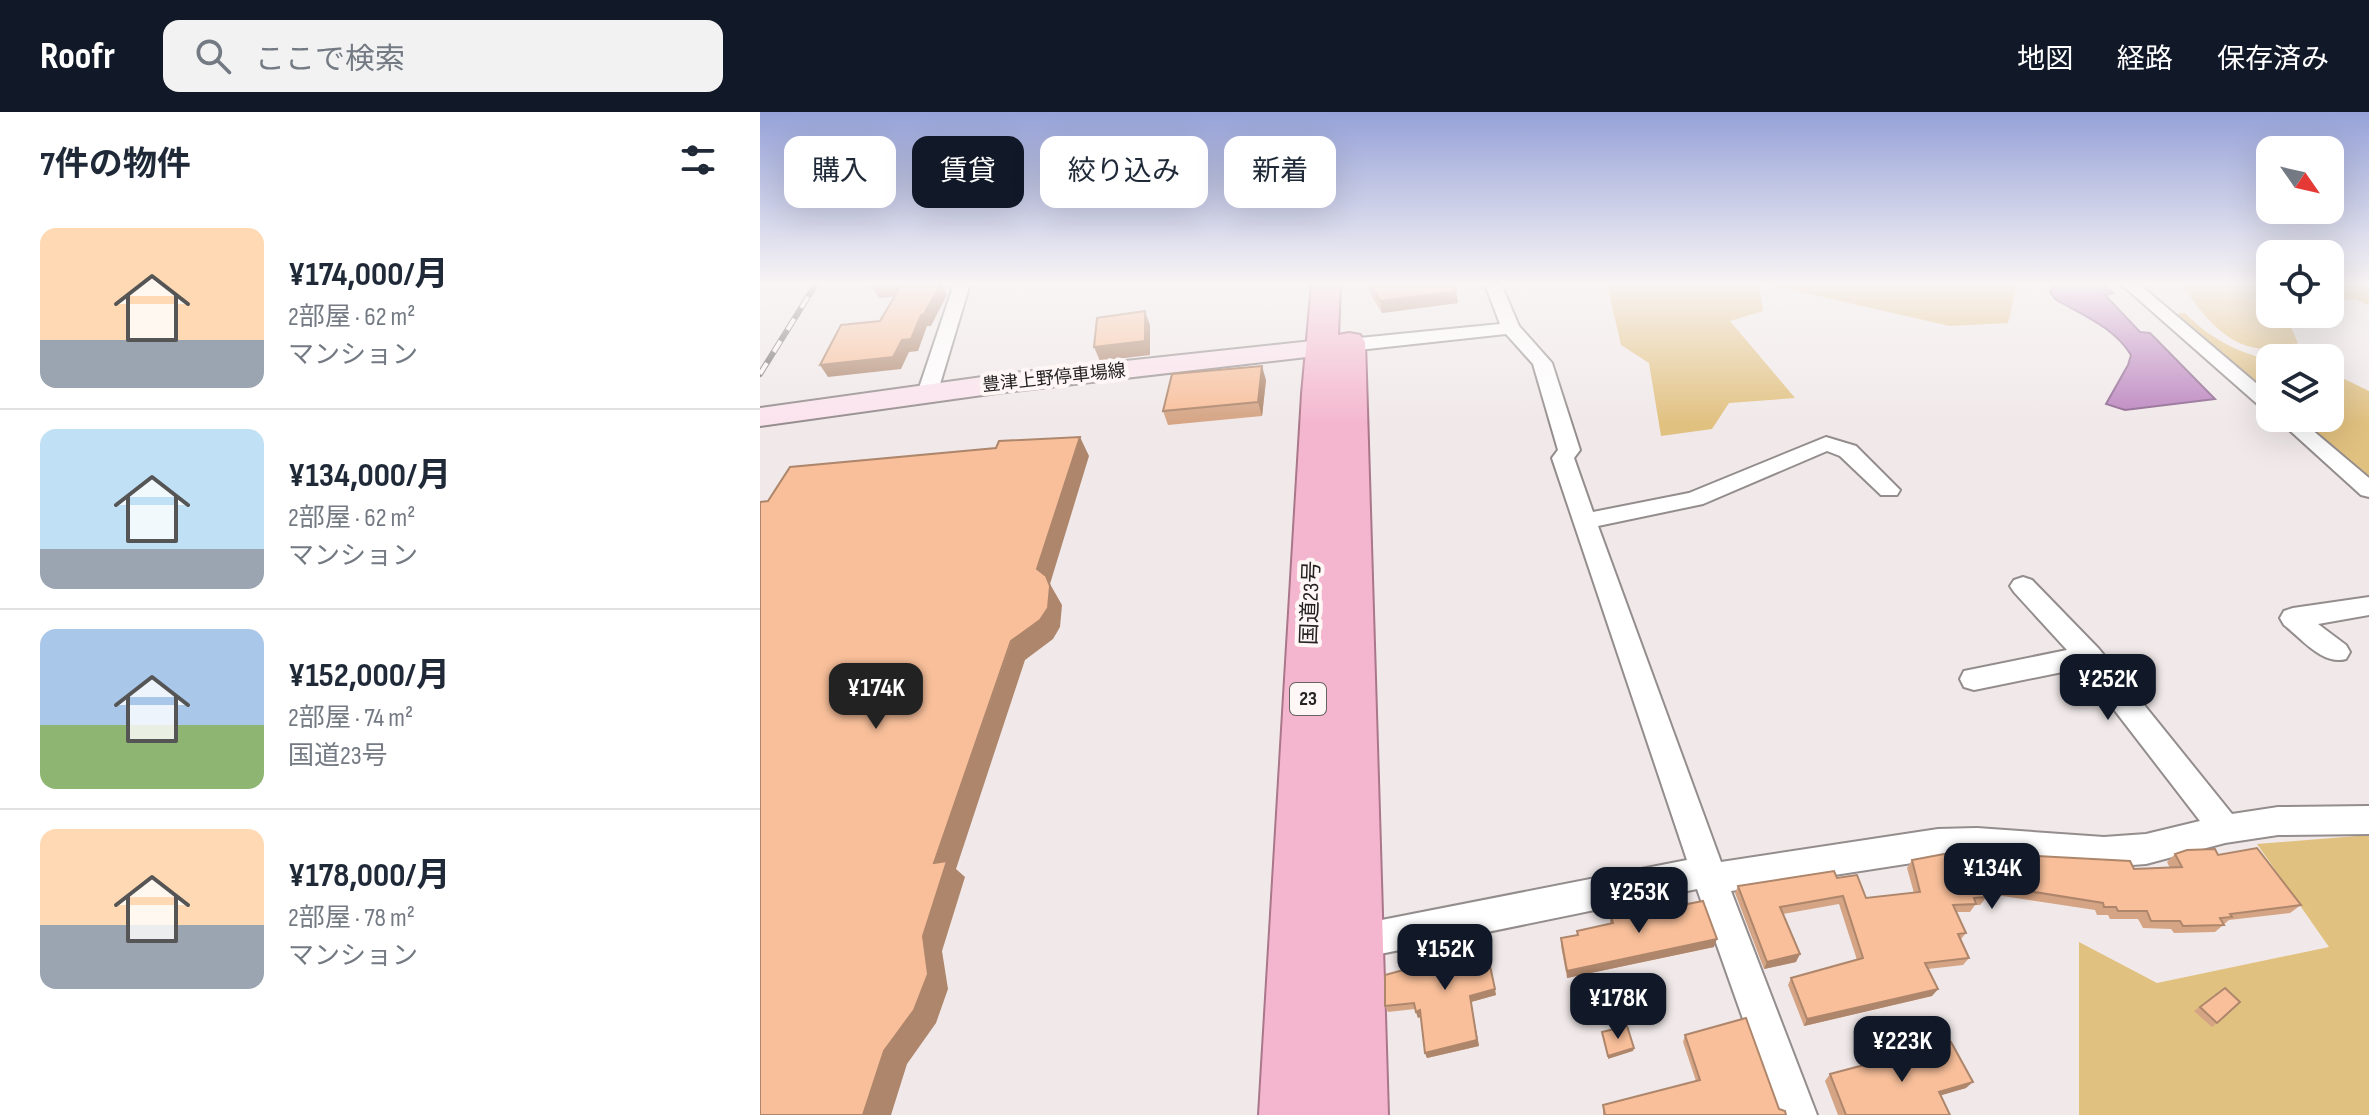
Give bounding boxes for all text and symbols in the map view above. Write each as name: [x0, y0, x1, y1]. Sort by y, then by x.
search box: [163, 20, 723, 92]
text: Roofr: [40, 34, 115, 79]
icon: search: [191, 34, 235, 78]
text: ここで検索: [255, 42, 405, 78]
text: 地図: [2017, 43, 2073, 76]
text: 経路: [2117, 43, 2173, 76]
text: 保存済み: [2217, 43, 2329, 76]
chip: 購入: [784, 136, 896, 208]
chip: 賃貸: [912, 136, 1024, 208]
chip: 絞り込み: [1040, 136, 1208, 208]
chip: 新着: [1224, 136, 1336, 208]
north arrow: [2256, 136, 2344, 224]
map controls: [2256, 136, 2344, 432]
icon: filters: [676, 138, 720, 182]
text: 7件の物件: [40, 144, 191, 185]
button: locate: [2256, 240, 2344, 328]
text: ¥174,000/月: [288, 254, 449, 295]
icon: home: [104, 260, 200, 356]
text: 2部屋 · 62 m²: [288, 302, 415, 333]
text: マンション: [288, 340, 418, 371]
button: layers: [2256, 344, 2344, 432]
street label: 豊津上野停車場線: [981, 360, 1127, 396]
text: ¥134,000/月: [288, 455, 451, 496]
icon: home: [104, 461, 200, 557]
text: 2部屋 · 62 m²: [288, 503, 415, 534]
text: マンション: [288, 541, 418, 572]
street label: 国道23号: [1296, 560, 1326, 646]
pin: ¥252K: [2052, 654, 2164, 722]
text: ¥152,000/月: [288, 655, 450, 696]
icon: home: [104, 661, 200, 757]
pin: ¥174K: [820, 663, 932, 731]
text: ¥252K: [2078, 664, 2138, 695]
text: ¥174K: [847, 673, 905, 704]
road number: 23: [1290, 683, 1326, 715]
text: 2部屋 · 74 m²: [288, 703, 413, 734]
text: 国道23号: [288, 741, 388, 772]
pin: ¥134K: [1936, 843, 2048, 911]
text: ¥134K: [1962, 853, 2022, 884]
text: ¥178,000/月: [288, 855, 451, 896]
icon: home: [104, 861, 200, 957]
pin: ¥253K: [1583, 867, 1695, 935]
text: ¥253K: [1609, 877, 1669, 908]
text: 2部屋 · 78 m²: [288, 903, 415, 934]
pin: ¥152K: [1389, 924, 1501, 992]
text: ¥152K: [1415, 934, 1475, 965]
text: マンション: [288, 941, 418, 972]
pin: ¥178K: [1562, 973, 1674, 1041]
text: ¥178K: [1588, 983, 1648, 1014]
pin: ¥223K: [1846, 1016, 1958, 1084]
text: ¥223K: [1872, 1026, 1932, 1057]

